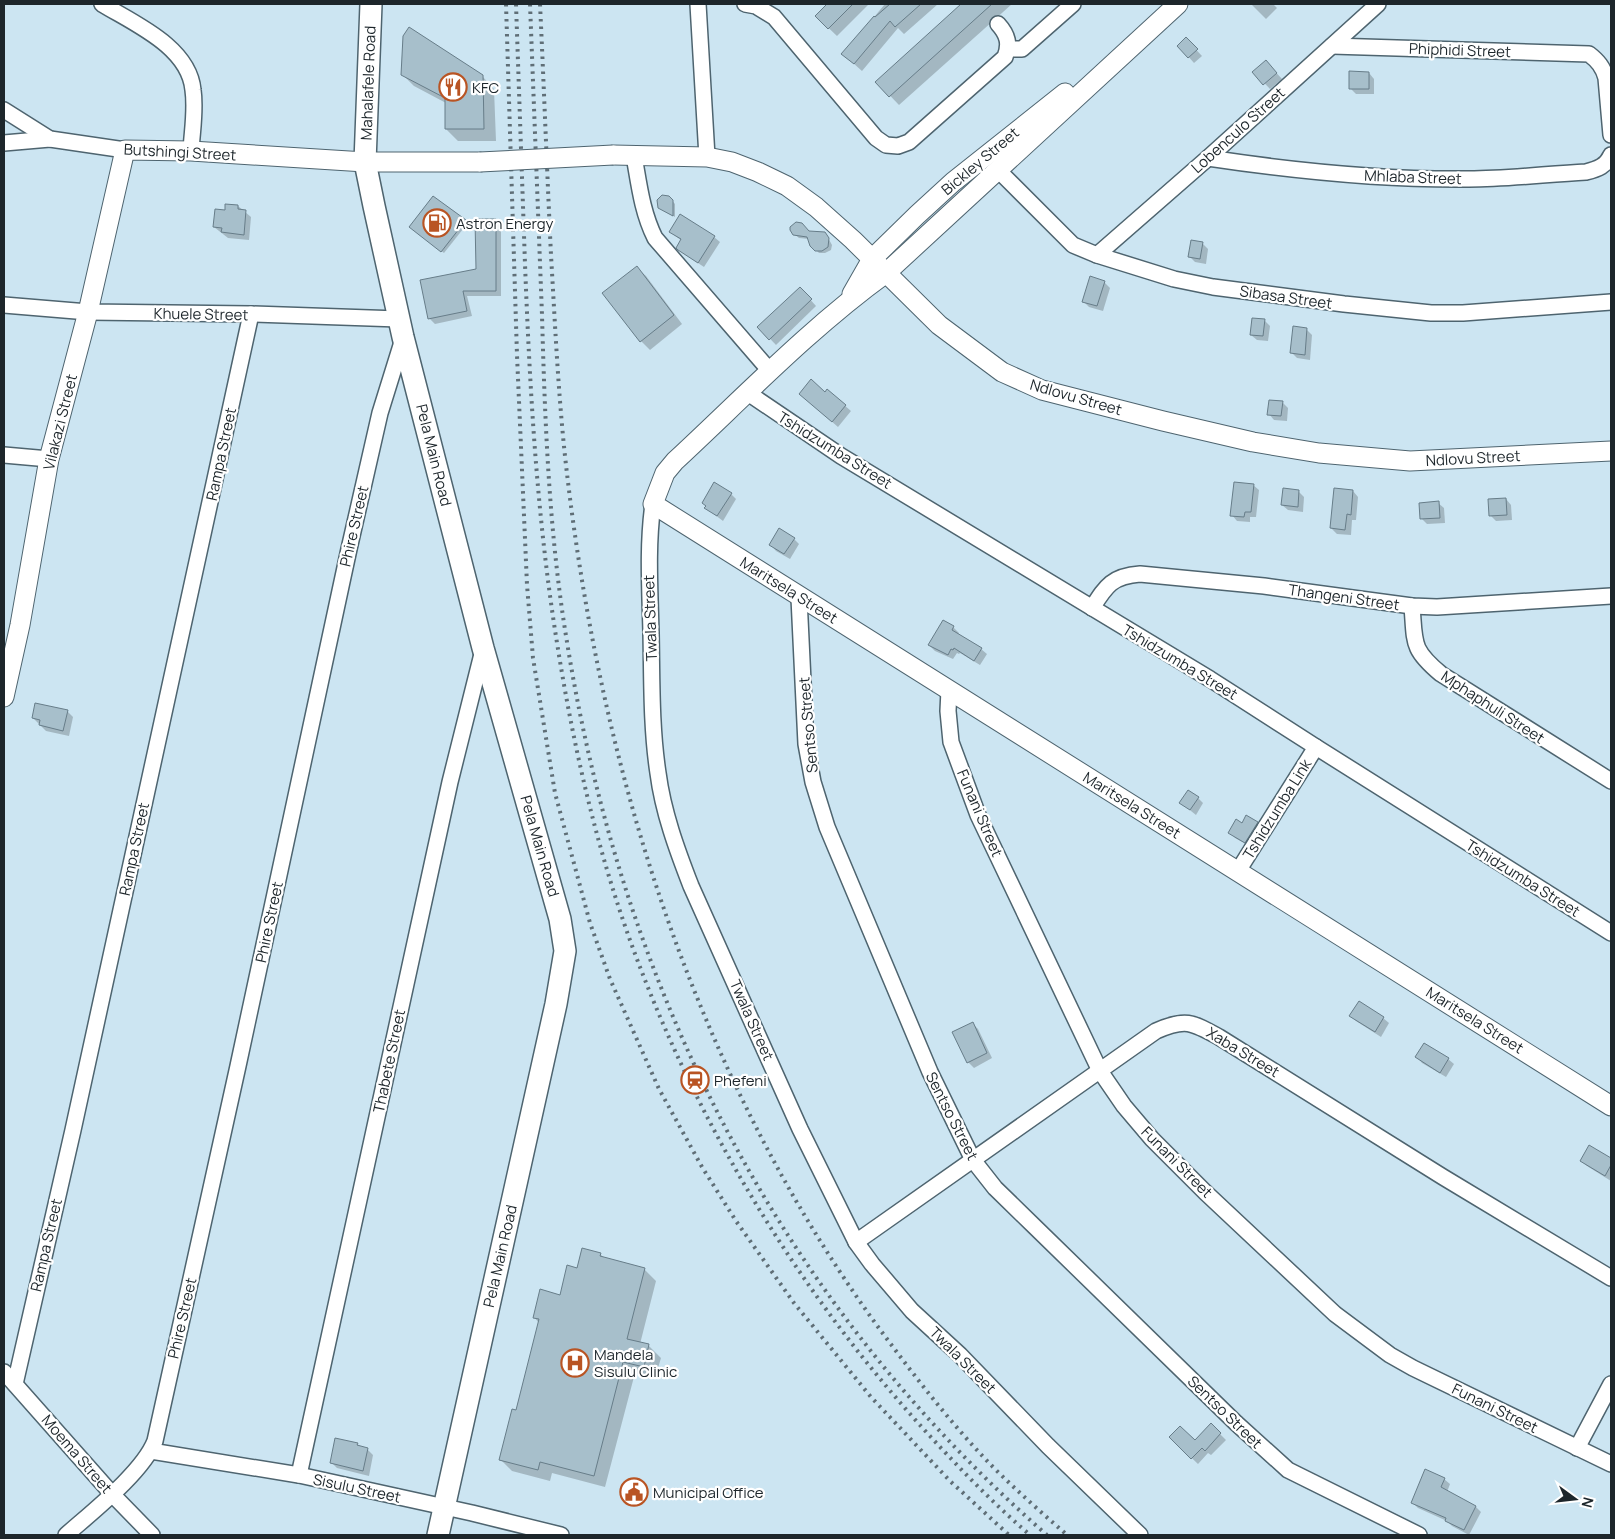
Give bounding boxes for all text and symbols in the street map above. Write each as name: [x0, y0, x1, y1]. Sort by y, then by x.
street label: Mahalafele Road: [356, 25, 380, 141]
street label: Phiphidi Street: [1409, 38, 1511, 62]
restaurant icon: KFC: [438, 72, 468, 102]
place label: KFC: [472, 77, 499, 98]
street label: Lobenculo Street: [1187, 82, 1289, 178]
street label: Bickley Street: [937, 122, 1023, 200]
street label: Butshingi Street: [123, 139, 237, 165]
street label: Mhlaba Street: [1364, 165, 1462, 189]
fuel station icon: Astron Energy: [422, 208, 452, 238]
place label: Astron Energy: [456, 213, 554, 234]
street label: Sibasa Street: [1238, 280, 1334, 314]
street label: Khuele Street: [153, 303, 249, 325]
street label: Vilakazi Street: [38, 372, 82, 472]
street label: Ndlovu Street: [1028, 374, 1124, 420]
street label: Pela Main Road: [411, 402, 457, 508]
street label: Rampa Street: [201, 405, 241, 503]
street label: Tshidzumba Street: [774, 406, 896, 494]
street label: Ndlovu Street: [1425, 445, 1521, 471]
street label: Phire Street: [334, 483, 374, 569]
street label: Maritsela Street: [736, 552, 842, 628]
street label: Twala Street: [638, 574, 662, 662]
street label: Thangeni Street: [1287, 579, 1401, 615]
street label: Tshidzumba Street: [1118, 619, 1242, 705]
street label: Mphaphuli Street: [1437, 666, 1549, 748]
street label: Sentso Street: [793, 676, 823, 774]
street label: Tshidzumba Link: [1238, 754, 1317, 863]
street label: Funani Street: [952, 766, 1008, 860]
street label: Maritsela Street: [1079, 767, 1185, 843]
street label: Pela Main Road: [516, 793, 564, 899]
street label: Rampa Street: [114, 800, 154, 898]
street label: Tshidzumba Street: [1462, 834, 1584, 922]
street label: Phire Street: [250, 879, 288, 965]
street label: Twala Street: [725, 976, 779, 1064]
street label: Maritsela Street: [1422, 982, 1528, 1058]
street label: Thabete Street: [368, 1007, 410, 1115]
street label: Xaba Street: [1203, 1022, 1283, 1082]
station icon: Phefeni: [680, 1065, 710, 1095]
street label: Sentso Street: [921, 1068, 983, 1164]
place label: Phefeni: [714, 1070, 767, 1091]
street label: Funani Street: [1137, 1122, 1217, 1202]
street label: Rampa Street: [25, 1196, 67, 1294]
street label: Pela Main Road: [478, 1203, 522, 1309]
street label: Phire Street: [162, 1275, 202, 1361]
street label: Twala Street: [925, 1322, 1001, 1398]
place label: Mandela Sisulu Clinic: [594, 1344, 677, 1382]
hospital icon: Mandela Sisulu Clinic: [560, 1348, 590, 1378]
street label: Sentso Street: [1183, 1371, 1267, 1453]
street label: Funani Street: [1449, 1378, 1541, 1438]
street label: Moema Street: [37, 1410, 117, 1498]
street label: Sisulu Street: [311, 1468, 403, 1508]
north arrow: [1550, 1474, 1600, 1524]
public building icon: Municipal Office: [619, 1477, 649, 1507]
place label: Municipal Office: [653, 1482, 764, 1503]
text: N: [1578, 1495, 1599, 1510]

